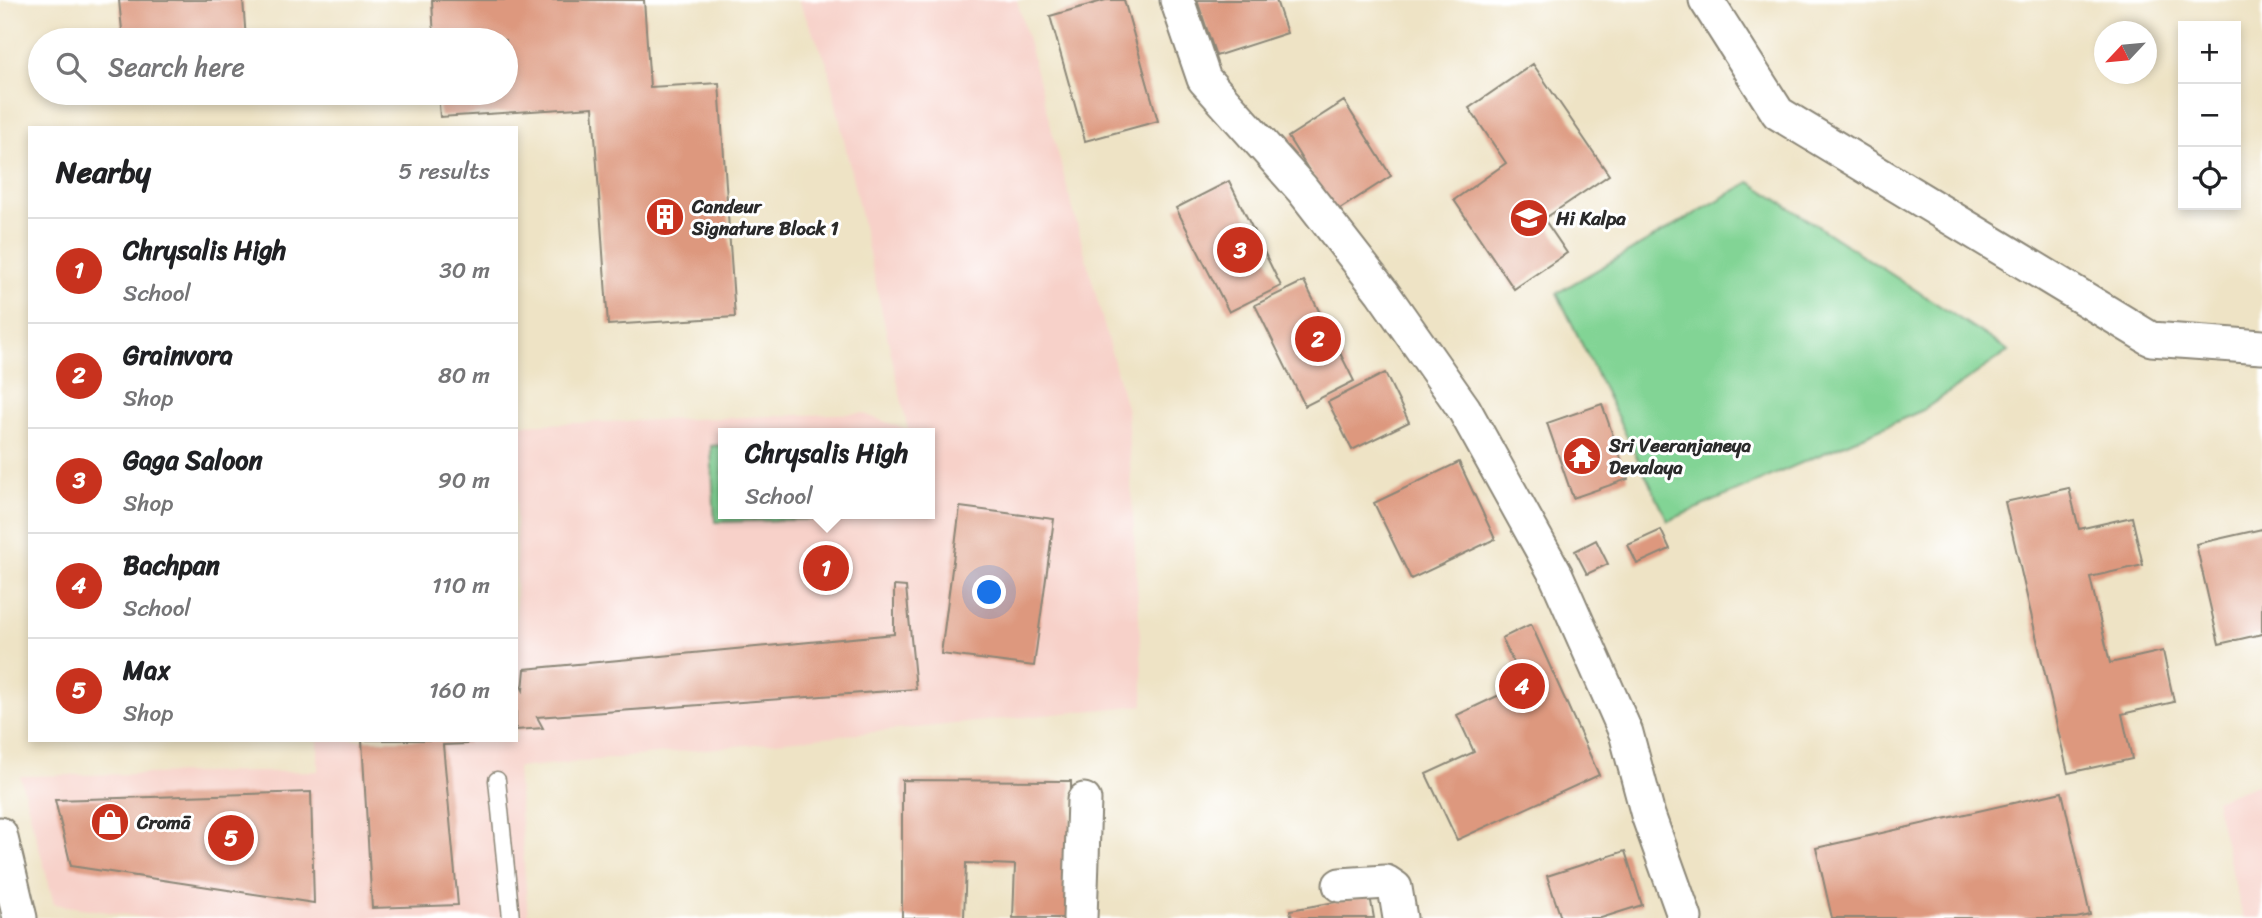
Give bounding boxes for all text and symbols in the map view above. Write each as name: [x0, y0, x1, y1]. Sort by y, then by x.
north arrow: [2094, 21, 2157, 84]
map controls: [2178, 21, 2241, 210]
button: +: [2178, 21, 2241, 84]
search box: [28, 28, 518, 105]
text: Search here: [108, 44, 245, 90]
icon: search: [52, 48, 90, 86]
button: −: [2178, 84, 2241, 147]
text: Nearby: [56, 145, 151, 199]
button: locate: [2178, 147, 2241, 210]
text: 5 results: [399, 151, 490, 192]
place label: Candeur Signature Block 1: [691, 190, 839, 245]
building icon: Candeur Signature Block 1: [644, 196, 686, 238]
school or university icon: Hi Kalpa: [1508, 197, 1550, 239]
place label: Hi Kalpa: [1555, 202, 1626, 235]
pin: 3: [1217, 224, 1263, 276]
text: Chrysalis High: [123, 227, 286, 273]
text: 1: [74, 250, 84, 291]
text: 30 m: [439, 250, 490, 291]
text: School: [123, 273, 191, 314]
pin: 2: [1295, 313, 1341, 365]
text: Grainvora: [123, 332, 233, 378]
text: 2: [72, 355, 86, 396]
text: 80 m: [438, 355, 490, 396]
text: Shop: [123, 378, 173, 419]
popup: [718, 428, 935, 519]
place label: Sri Veeranjaneya Devalaya: [1608, 429, 1752, 484]
text: Chrysalis High: [745, 430, 908, 476]
temple icon: Sri Veeranjaneya Devalaya: [1561, 435, 1603, 477]
text: Gaga Saloon: [123, 437, 263, 483]
text: 3: [73, 460, 85, 501]
text: 90 m: [438, 460, 490, 501]
text: School: [745, 476, 813, 517]
text: Shop: [123, 483, 173, 524]
text: Bachpan: [123, 542, 220, 588]
pin: 1: [803, 542, 849, 594]
text: 4: [72, 565, 86, 606]
text: 110 m: [432, 565, 490, 606]
your location: [972, 575, 1006, 609]
text: School: [123, 588, 191, 629]
text: Max: [123, 647, 171, 693]
pin: 4: [1499, 660, 1545, 712]
text: 5: [72, 670, 86, 711]
text: 160 m: [429, 670, 490, 711]
text: Shop: [123, 693, 173, 734]
shop icon: Cromā: [89, 801, 131, 843]
place label: Cromā: [136, 806, 192, 839]
pin: 5: [208, 812, 254, 864]

